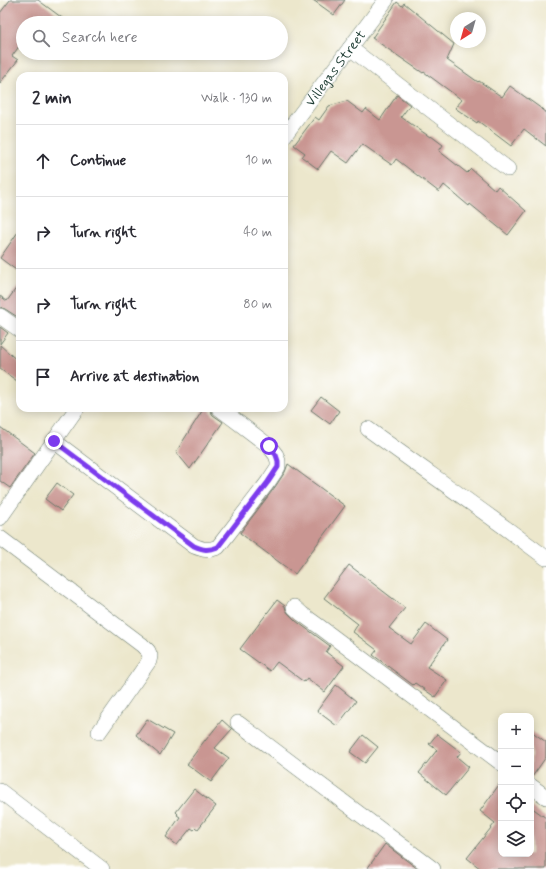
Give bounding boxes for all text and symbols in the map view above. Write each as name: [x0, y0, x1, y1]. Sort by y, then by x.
north arrow: [450, 12, 486, 48]
search box: [16, 16, 288, 60]
icon: search: [30, 27, 52, 49]
street label: Villegas Street: [301, 27, 370, 110]
text: Search here: [62, 28, 138, 48]
text: 2 min: [32, 87, 72, 109]
text: Walk · 130 m: [201, 90, 272, 107]
icon: ahead: [32, 150, 54, 172]
text: Continue: [70, 151, 126, 171]
text: 10 m: [245, 152, 272, 169]
icon: right: [32, 222, 54, 244]
text: Turn right: [70, 223, 137, 243]
text: 40 m: [243, 224, 272, 241]
icon: right: [32, 294, 54, 316]
text: Turn right: [70, 295, 137, 315]
text: 80 m: [243, 296, 272, 313]
icon: arrive: [32, 366, 54, 388]
text: Arrive at destination: [70, 367, 199, 387]
route end: [45, 432, 63, 450]
route start: [260, 437, 278, 455]
map controls: [498, 713, 534, 857]
button: +: [498, 713, 534, 749]
button: −: [498, 749, 534, 785]
button: locate: [498, 785, 534, 821]
button: layers: [498, 821, 534, 857]

